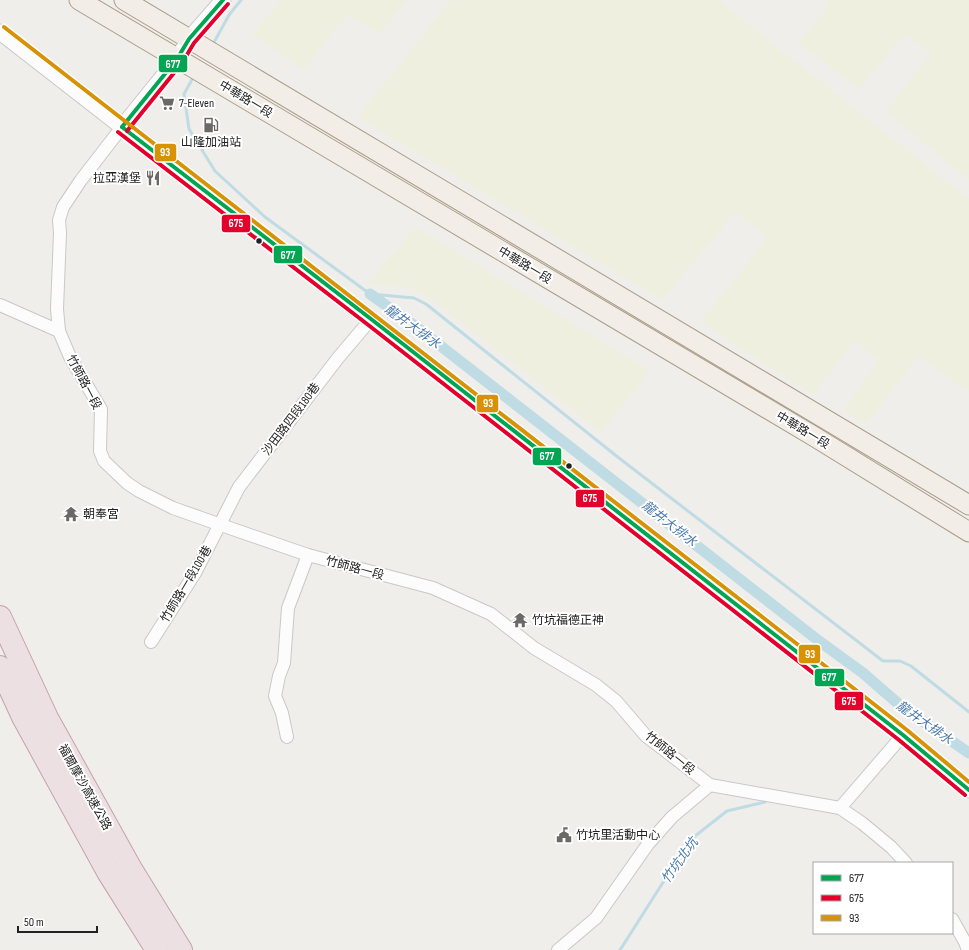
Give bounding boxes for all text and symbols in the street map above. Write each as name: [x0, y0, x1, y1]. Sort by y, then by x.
line badge: 677: [158, 54, 188, 73]
text: 677: [166, 58, 181, 71]
street label: 中華路一段: [216, 78, 275, 121]
supermarket icon: 7-Eleven: [158, 94, 176, 112]
place label: 7-Eleven: [179, 96, 214, 111]
fuel station icon: 山隆加油站: [202, 116, 220, 134]
place label: 山隆加油站: [181, 135, 241, 150]
line badge: 93: [154, 143, 177, 162]
text: 93: [160, 146, 170, 159]
restaurant icon: 拉亞漢堡: [144, 169, 162, 187]
place label: 拉亞漢堡: [93, 171, 141, 186]
line badge: 675: [221, 214, 251, 233]
text: 675: [229, 217, 244, 230]
unlabelled marker: [254, 236, 264, 246]
street label: 中華路一段: [495, 244, 554, 287]
line badge: 677: [273, 245, 303, 264]
text: 677: [281, 249, 296, 262]
water label: 龍井大排水: [381, 301, 444, 353]
street label: 竹師路一段: [63, 352, 104, 412]
street label: 沙田路四段180巷: [259, 380, 324, 458]
line badge: 93: [476, 394, 499, 413]
text: 93: [483, 397, 493, 410]
street label: 中華路一段: [773, 409, 832, 452]
line badge: 677: [532, 447, 562, 466]
text: 677: [540, 450, 555, 463]
unlabelled marker: [564, 461, 574, 471]
line badge: 675: [575, 489, 605, 508]
text: 675: [583, 492, 598, 505]
water label: 龍井大排水: [639, 497, 701, 551]
temple icon: 朝奉宮: [62, 505, 80, 523]
place label: 朝奉宮: [83, 507, 119, 522]
street label: 竹師路一段100巷: [158, 543, 215, 625]
street label: 竹師路一段: [324, 553, 386, 583]
temple icon: 竹坑福德正神: [511, 611, 529, 629]
place label: 竹坑福德正神: [532, 613, 604, 628]
line badge: 93: [798, 644, 821, 664]
text: 93: [805, 648, 815, 661]
line badge: 677: [814, 668, 845, 687]
text: 677: [822, 671, 837, 684]
line badge: 675: [834, 691, 864, 711]
text: 675: [842, 695, 857, 708]
water label: 龍井大排水: [893, 698, 956, 749]
street label: 竹師路一段: [642, 729, 698, 778]
street label: 福爾摩沙高速公路: [55, 742, 114, 833]
public building icon: 竹坑里活動中心: [555, 826, 573, 844]
place label: 竹坑里活動中心: [576, 828, 660, 843]
water label: 竹坑北坑: [658, 833, 703, 886]
legend: [813, 862, 953, 934]
text: 677: [849, 871, 864, 886]
text: 675: [849, 891, 864, 906]
scale bar: [18, 908, 97, 934]
text: 93: [849, 911, 859, 926]
text: 50 m: [24, 915, 44, 930]

